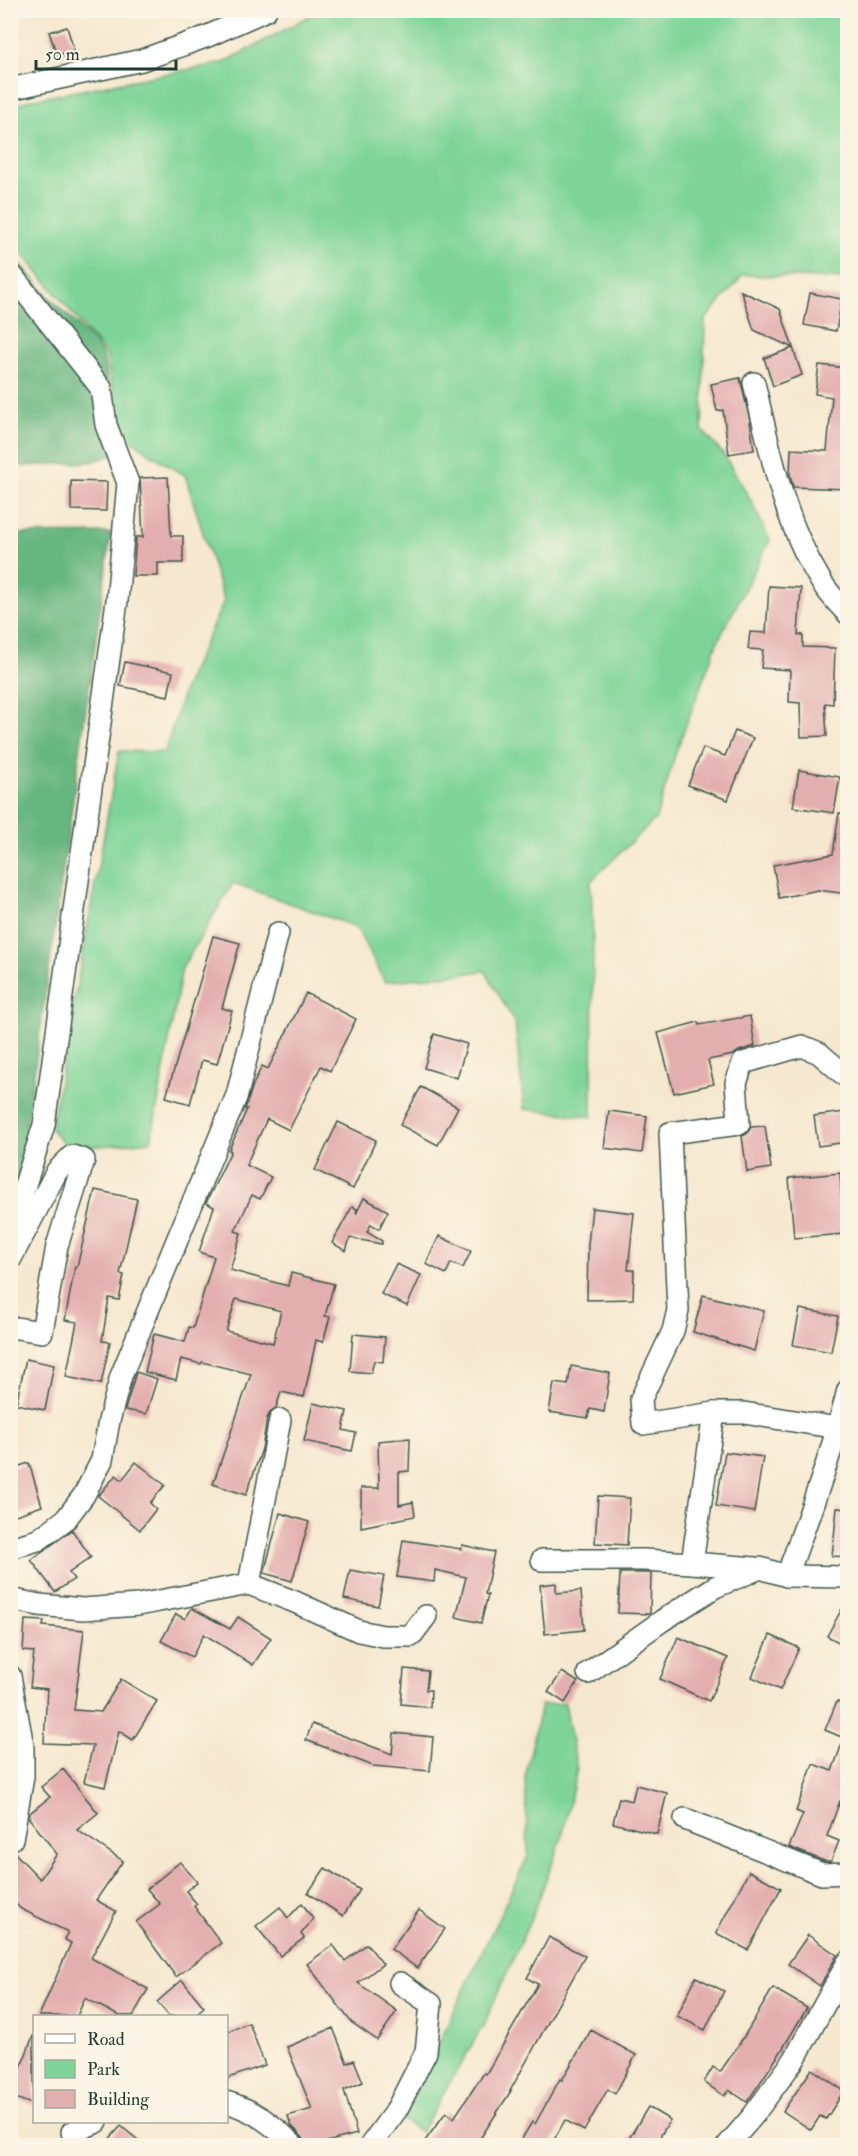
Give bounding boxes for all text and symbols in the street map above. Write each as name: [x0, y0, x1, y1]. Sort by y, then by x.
scale bar: [36, 33, 176, 71]
text: 50 m: [45, 43, 80, 66]
legend: [33, 2015, 228, 2123]
text: Road: [87, 2028, 125, 2051]
text: Park: [87, 2058, 120, 2081]
text: Building: [87, 2088, 150, 2111]

